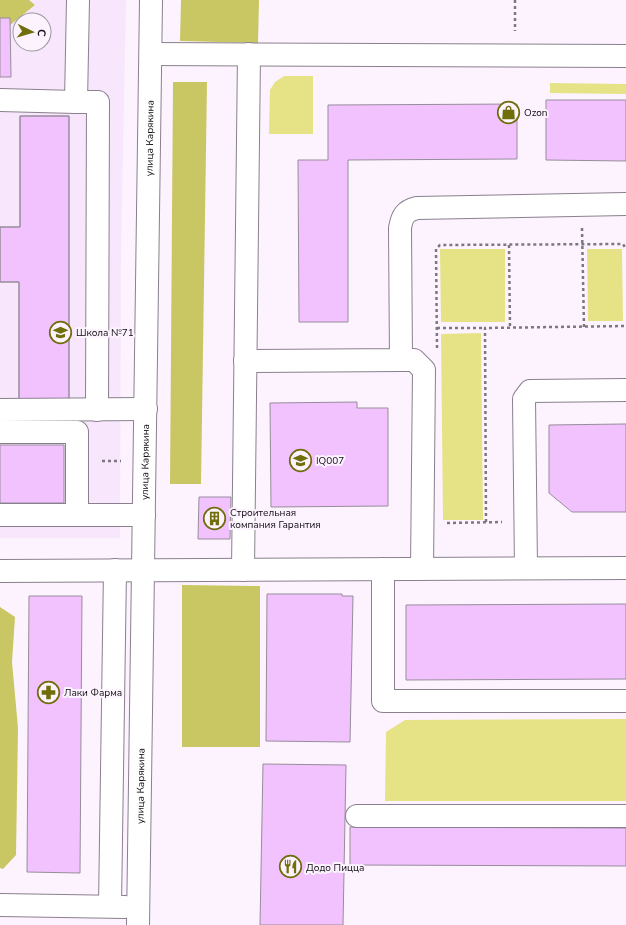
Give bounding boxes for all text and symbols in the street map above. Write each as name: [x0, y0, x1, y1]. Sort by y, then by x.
north arrow: [12, 12, 52, 52]
text: С: [34, 28, 49, 38]
shop icon: Ozon: [495, 99, 521, 125]
street label: улица Карякина: [143, 100, 158, 176]
place label: Ozon: [524, 106, 547, 120]
school or university icon: Школа №71: [47, 319, 73, 345]
place label: Школа №71: [76, 326, 134, 340]
street label: улица Карякина: [138, 424, 153, 500]
school or university icon: IQ007: [288, 447, 314, 473]
place label: IQ007: [316, 454, 344, 468]
building icon: Строительная компания Гарантия: [202, 505, 228, 531]
place label: Строительная компания Гарантия: [230, 506, 321, 532]
pharmacy icon: Лаки Фарма: [35, 679, 61, 705]
place label: Лаки Фарма: [64, 686, 122, 700]
street label: улица Карякина: [133, 748, 148, 824]
restaurant icon: Додо Пицца: [277, 854, 303, 880]
place label: Додо Пицца: [306, 861, 364, 875]

